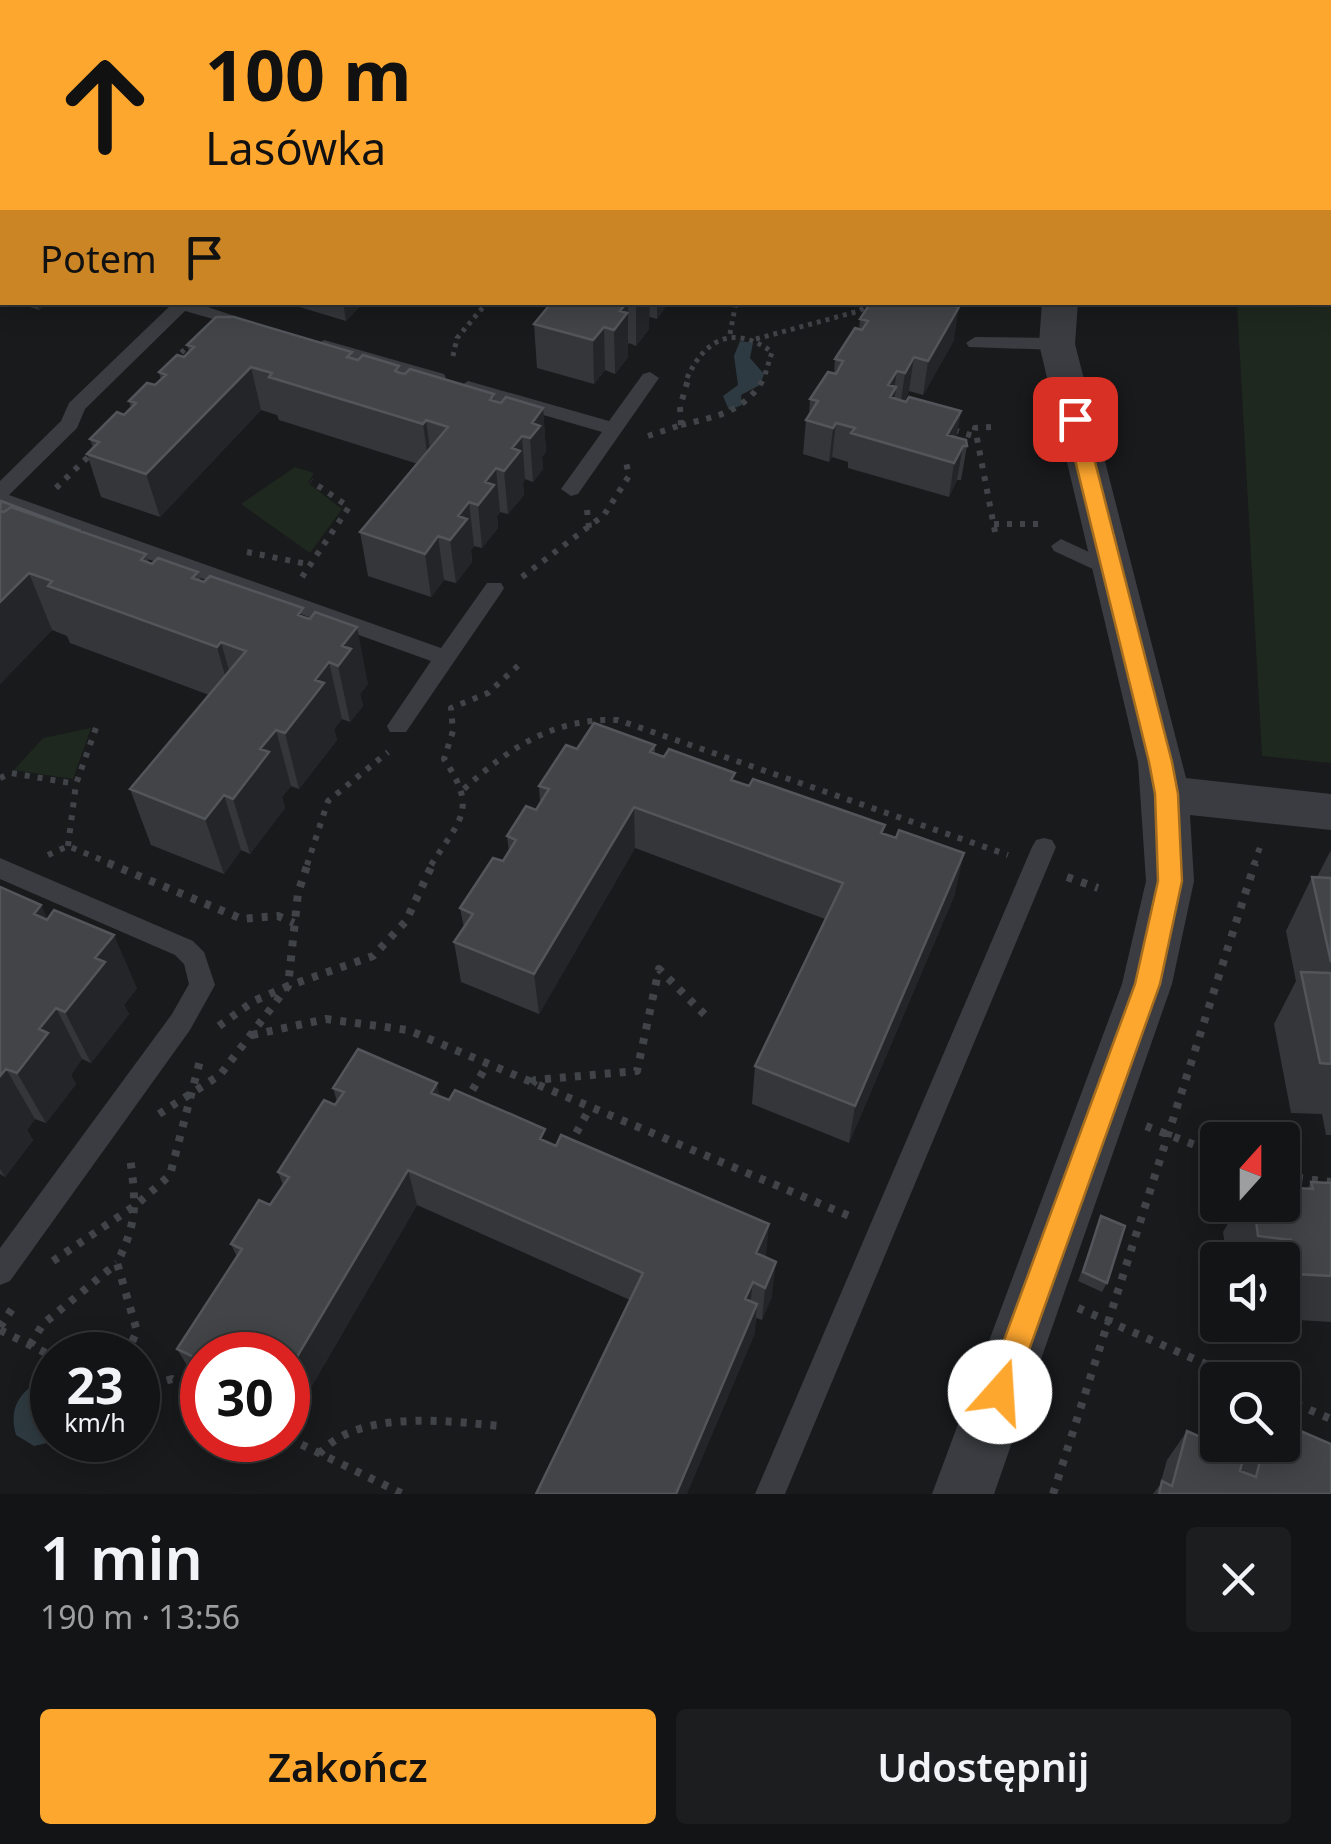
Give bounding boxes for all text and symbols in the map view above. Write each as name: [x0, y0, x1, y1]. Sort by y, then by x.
text: 100 m: [205, 26, 412, 122]
icon: ahead: [40, 40, 170, 170]
text: Lasówka: [205, 117, 386, 178]
icon: arrive: [177, 230, 232, 285]
text: Potem: [40, 232, 157, 284]
pin: [1033, 377, 1118, 462]
icon: arrive: [1048, 392, 1103, 447]
north arrow: [1200, 1122, 1300, 1222]
map controls: [1200, 1122, 1300, 1462]
button: sound: [1200, 1242, 1300, 1342]
speed limit sign: 30: [180, 1332, 310, 1462]
position arrow: [948, 1340, 1052, 1444]
text: 23: [66, 1351, 124, 1419]
button: search: [1200, 1362, 1300, 1462]
text: km/h: [64, 1405, 126, 1439]
text: 1 min: [40, 1516, 203, 1598]
button: close: [1186, 1527, 1291, 1632]
text: 190 m · 13:56: [40, 1595, 240, 1638]
button: Zakończ: [40, 1709, 656, 1824]
button: Udostępnij: [676, 1709, 1291, 1824]

